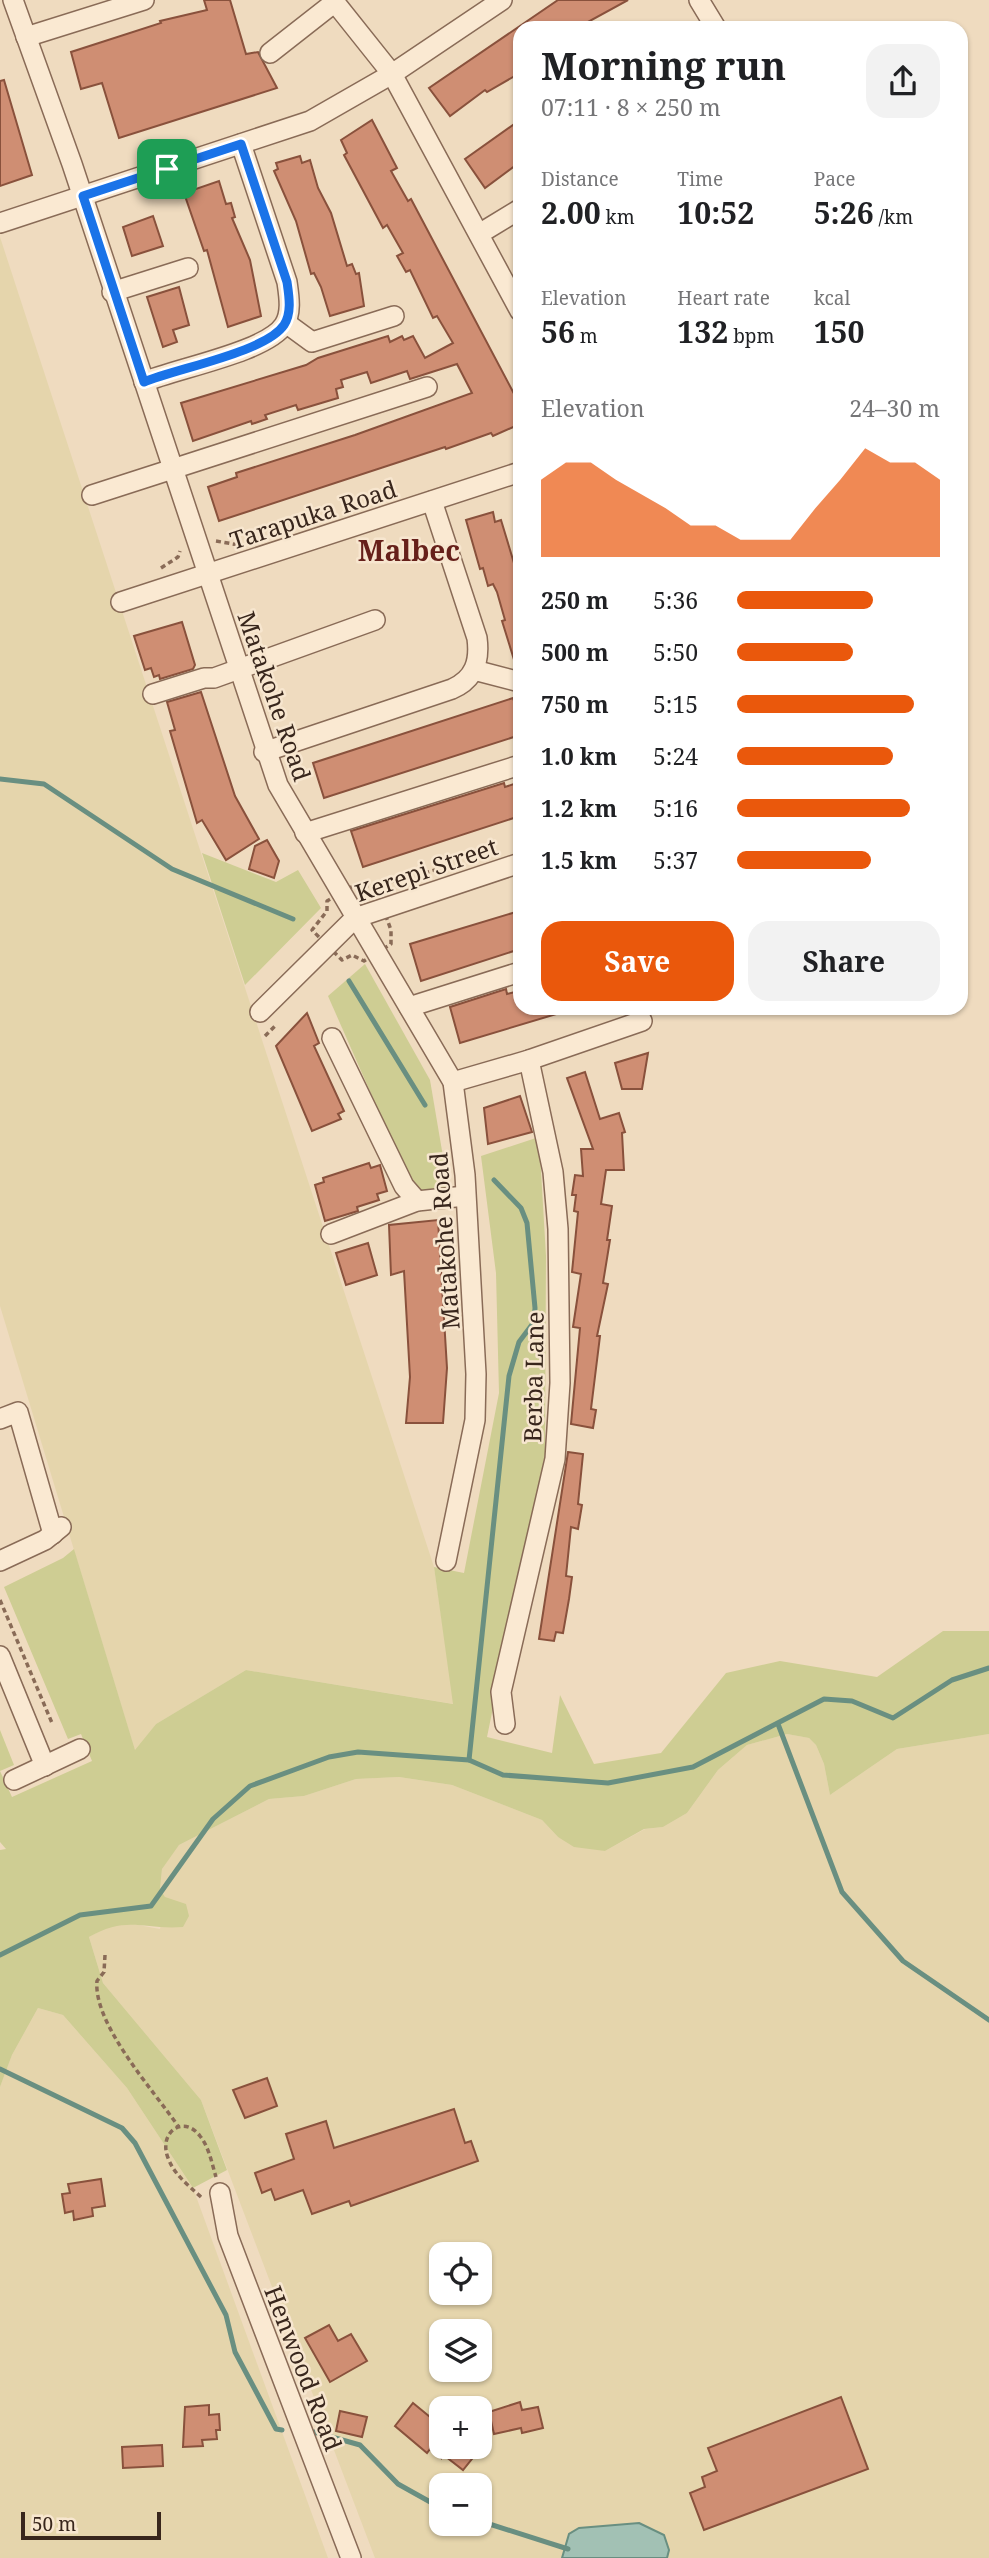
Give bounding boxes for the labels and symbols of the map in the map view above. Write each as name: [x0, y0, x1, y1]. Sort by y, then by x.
pin: [137, 139, 197, 199]
street label: Tarapuka Road: [225, 471, 401, 556]
district label: Malbec: [358, 531, 460, 569]
street label: Matakohe Road: [230, 607, 320, 786]
street label: Kerepi Street: [350, 829, 502, 909]
street label: Matakohe Road: [421, 1151, 467, 1331]
street label: Berba Lane: [515, 1311, 551, 1443]
street label: Henwood Road: [257, 2281, 351, 2456]
scale bar: [21, 2509, 161, 2541]

